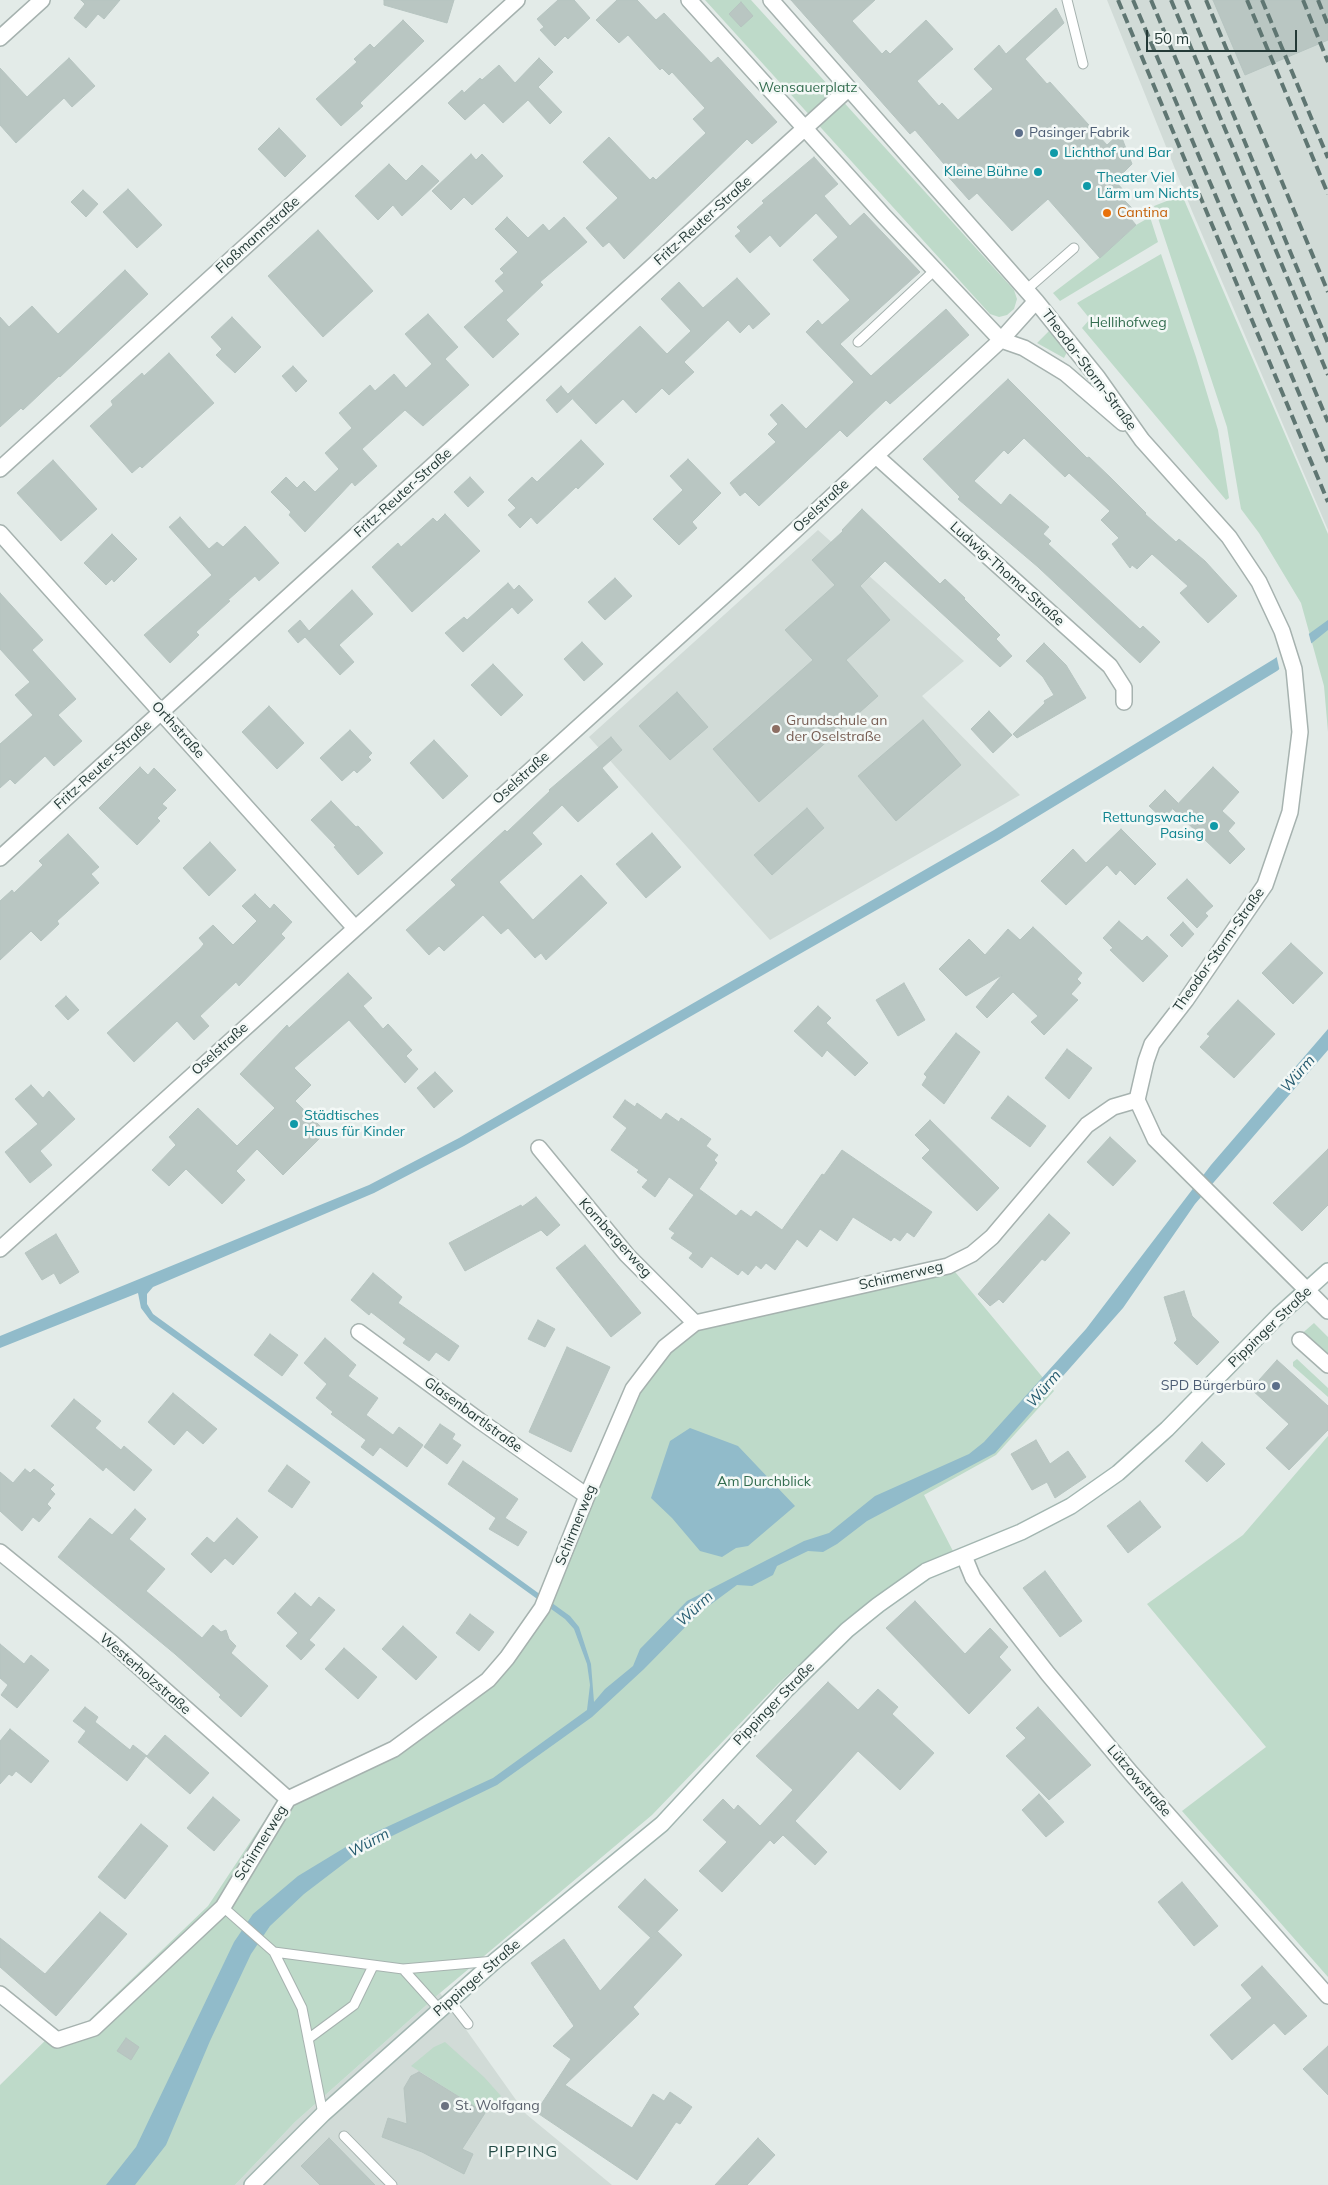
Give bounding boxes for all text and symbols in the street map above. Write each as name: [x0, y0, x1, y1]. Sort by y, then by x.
scale bar: [1148, 20, 1299, 52]
text: 50 m: [1154, 29, 1189, 48]
park label: Wensauerplatz: [759, 80, 857, 96]
place label: Pasinger Fabrik: [1029, 125, 1129, 141]
marker: Pasinger Fabrik: [1013, 127, 1025, 139]
place label: Lichthof und Bar: [1064, 145, 1171, 161]
marker: Lichthof und Bar: [1048, 147, 1060, 159]
place label: Kleine Bühne: [944, 164, 1028, 180]
marker: Kleine Bühne: [1032, 166, 1044, 178]
place label: Theater Viel Lärm um Nichts: [1097, 170, 1199, 202]
street label: Fritz-Reuter-Straße: [651, 173, 755, 269]
marker: Theater Viel Lärm um Nichts: [1081, 180, 1093, 192]
street label: Floßmannstraße: [213, 193, 303, 277]
place label: Cantina: [1117, 205, 1168, 221]
marker: Cantina: [1101, 207, 1113, 219]
street label: Theodor-Storm-Straße: [1038, 306, 1140, 434]
park label: Hellihofweg: [1089, 315, 1167, 331]
street label: Fritz-Reuter-Straße: [351, 445, 455, 541]
street label: Oselstraße: [790, 476, 852, 536]
street label: Ludwig-Thoma-Straße: [946, 518, 1068, 630]
street label: Orthstraße: [148, 698, 208, 762]
place label: Grundschule an der Oselstraße: [786, 713, 887, 746]
street label: Fritz-Reuter-Straße: [51, 717, 155, 813]
marker: Grundschule an der Oselstraße: [770, 723, 782, 735]
street label: Oselstraße: [489, 748, 553, 808]
place label: Rettungswache Pasing: [1103, 810, 1204, 842]
marker: Rettungswache Pasing: [1208, 820, 1220, 832]
street label: Theodor-Storm-Straße: [1170, 885, 1268, 1015]
street label: Oselstraße: [188, 1019, 252, 1079]
water label: Würm: [1277, 1052, 1319, 1096]
place label: Städtisches Haus für Kinder: [304, 1108, 405, 1140]
marker: Städtisches Haus für Kinder: [288, 1118, 300, 1130]
street label: Kornbergerweg: [575, 1195, 655, 1281]
street label: Schirmerweg: [857, 1258, 945, 1294]
street label: Pippinger Straße: [1225, 1283, 1315, 1371]
water label: Würm: [1023, 1367, 1065, 1411]
street label: Glasenbartlstraße: [421, 1374, 525, 1456]
place label: SPD Bürgerbüro: [1161, 1378, 1266, 1394]
marker: SPD Bürgerbüro: [1270, 1380, 1282, 1392]
park label: Am Durchblick: [717, 1474, 811, 1490]
street label: Schirmerweg: [552, 1482, 600, 1568]
water label: Würm: [673, 1588, 717, 1630]
street label: Westerholzstraße: [96, 1630, 194, 1718]
street label: Pippinger Straße: [730, 1659, 818, 1749]
street label: Lützowstraße: [1103, 1742, 1175, 1820]
street label: Schirmerweg: [231, 1802, 291, 1884]
water label: Würm: [346, 1825, 392, 1861]
street label: Pippinger Straße: [430, 1936, 524, 2020]
place label: St. Wolfgang: [455, 2098, 540, 2114]
marker: St. Wolfgang: [439, 2100, 451, 2112]
district label: PIPPING: [487, 2142, 559, 2162]

